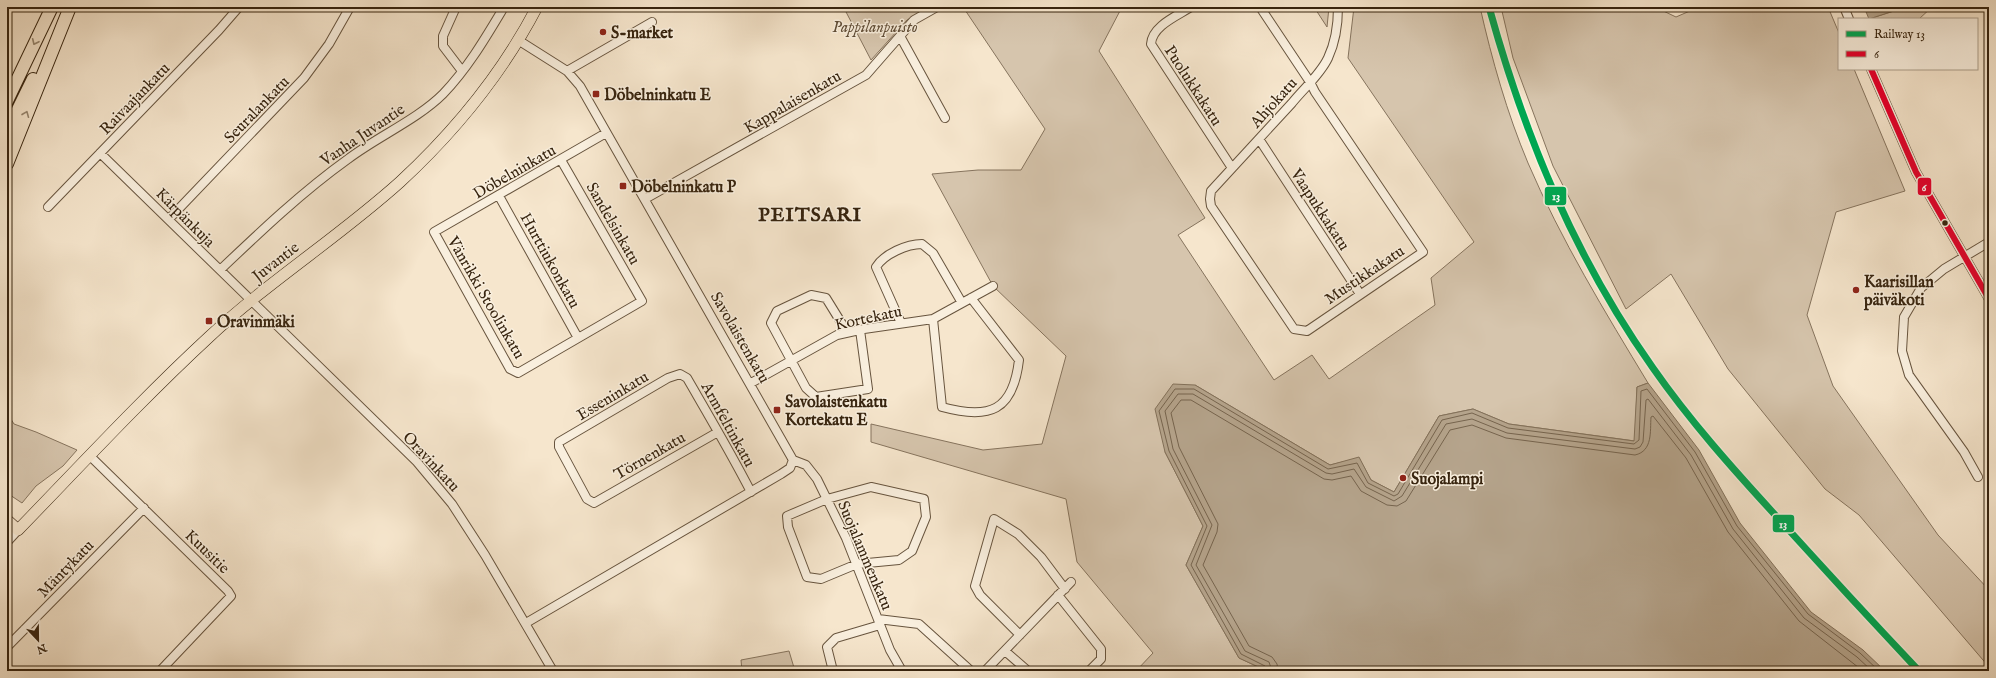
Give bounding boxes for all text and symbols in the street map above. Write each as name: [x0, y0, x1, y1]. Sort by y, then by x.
park label: Pappilanpuisto: [832, 18, 918, 38]
legend: [1838, 18, 1978, 70]
place label: S-market: [611, 24, 674, 44]
marker: S-market: [598, 27, 608, 37]
text: Railway 13: [1874, 27, 1925, 42]
one-way arrow: [32, 38, 40, 46]
street label: Puolukkakatu: [1159, 42, 1226, 130]
text: 6: [1874, 47, 1880, 62]
street label: Raivaajankatu: [96, 59, 175, 140]
street label: Kappalaisenkatu: [741, 67, 845, 139]
street label: Seuralankatu: [220, 73, 294, 148]
street label: Ahjokatu: [1246, 74, 1302, 133]
place label: Döbelninkatu E: [604, 86, 711, 106]
marker: Döbelninkatu E: [591, 89, 601, 99]
street label: Vanha Juvantie: [316, 100, 409, 172]
one-way arrow: [22, 111, 30, 118]
street label: Döbelninkatu: [470, 141, 560, 204]
street label: Vaapukkakatu: [1285, 165, 1353, 255]
line badge: 6: [1917, 177, 1932, 196]
place label: Döbelninkatu P: [631, 178, 737, 198]
street label: Sandelsinkatu: [581, 179, 644, 269]
marker: Döbelninkatu P: [618, 181, 628, 191]
text: 6: [1922, 181, 1928, 195]
street label: Kärpänkuja: [151, 184, 219, 252]
line badge: 13: [1544, 186, 1567, 206]
text: 13: [1552, 190, 1560, 204]
district label: PEITSARI: [758, 203, 862, 228]
street label: Hurttiukonkatu: [515, 210, 584, 312]
unlabelled marker: [1940, 218, 1950, 228]
street label: Vänrikki Stoolinkatu: [442, 232, 528, 363]
street label: Juvantie: [247, 238, 304, 288]
street label: Mustikkakatu: [1321, 242, 1409, 310]
place label: Kaarisillan päiväkoti: [1863, 273, 1934, 311]
marker: Kaarisillan päiväkoti: [1851, 285, 1861, 295]
street label: Savolaistenkatu: [705, 289, 773, 387]
street label: Kortekatu: [833, 302, 904, 336]
place label: Oravinmäki: [217, 313, 296, 333]
marker: Oravinmäki: [204, 316, 214, 326]
street label: Esseninkatu: [573, 367, 653, 426]
street label: Armfeltinkatu: [695, 378, 759, 471]
place label: Savolaistenkatu Kortekatu E: [785, 393, 888, 431]
marker: Savolaistenkatu Kortekatu E: [772, 405, 782, 415]
street label: Oravinkatu: [398, 428, 463, 497]
street label: Törnenkatu: [611, 428, 689, 485]
place label: Suojalampi: [1411, 470, 1484, 490]
marker: Suojalampi: [1398, 473, 1408, 483]
street label: Suojalammenkatu: [832, 498, 896, 613]
line badge: 13: [1772, 514, 1795, 533]
text: 13: [1779, 518, 1787, 532]
street label: Kuusitie: [180, 526, 233, 579]
street label: Mäntykatu: [34, 536, 99, 603]
north arrow: [18, 620, 58, 660]
text: N: [34, 640, 49, 657]

